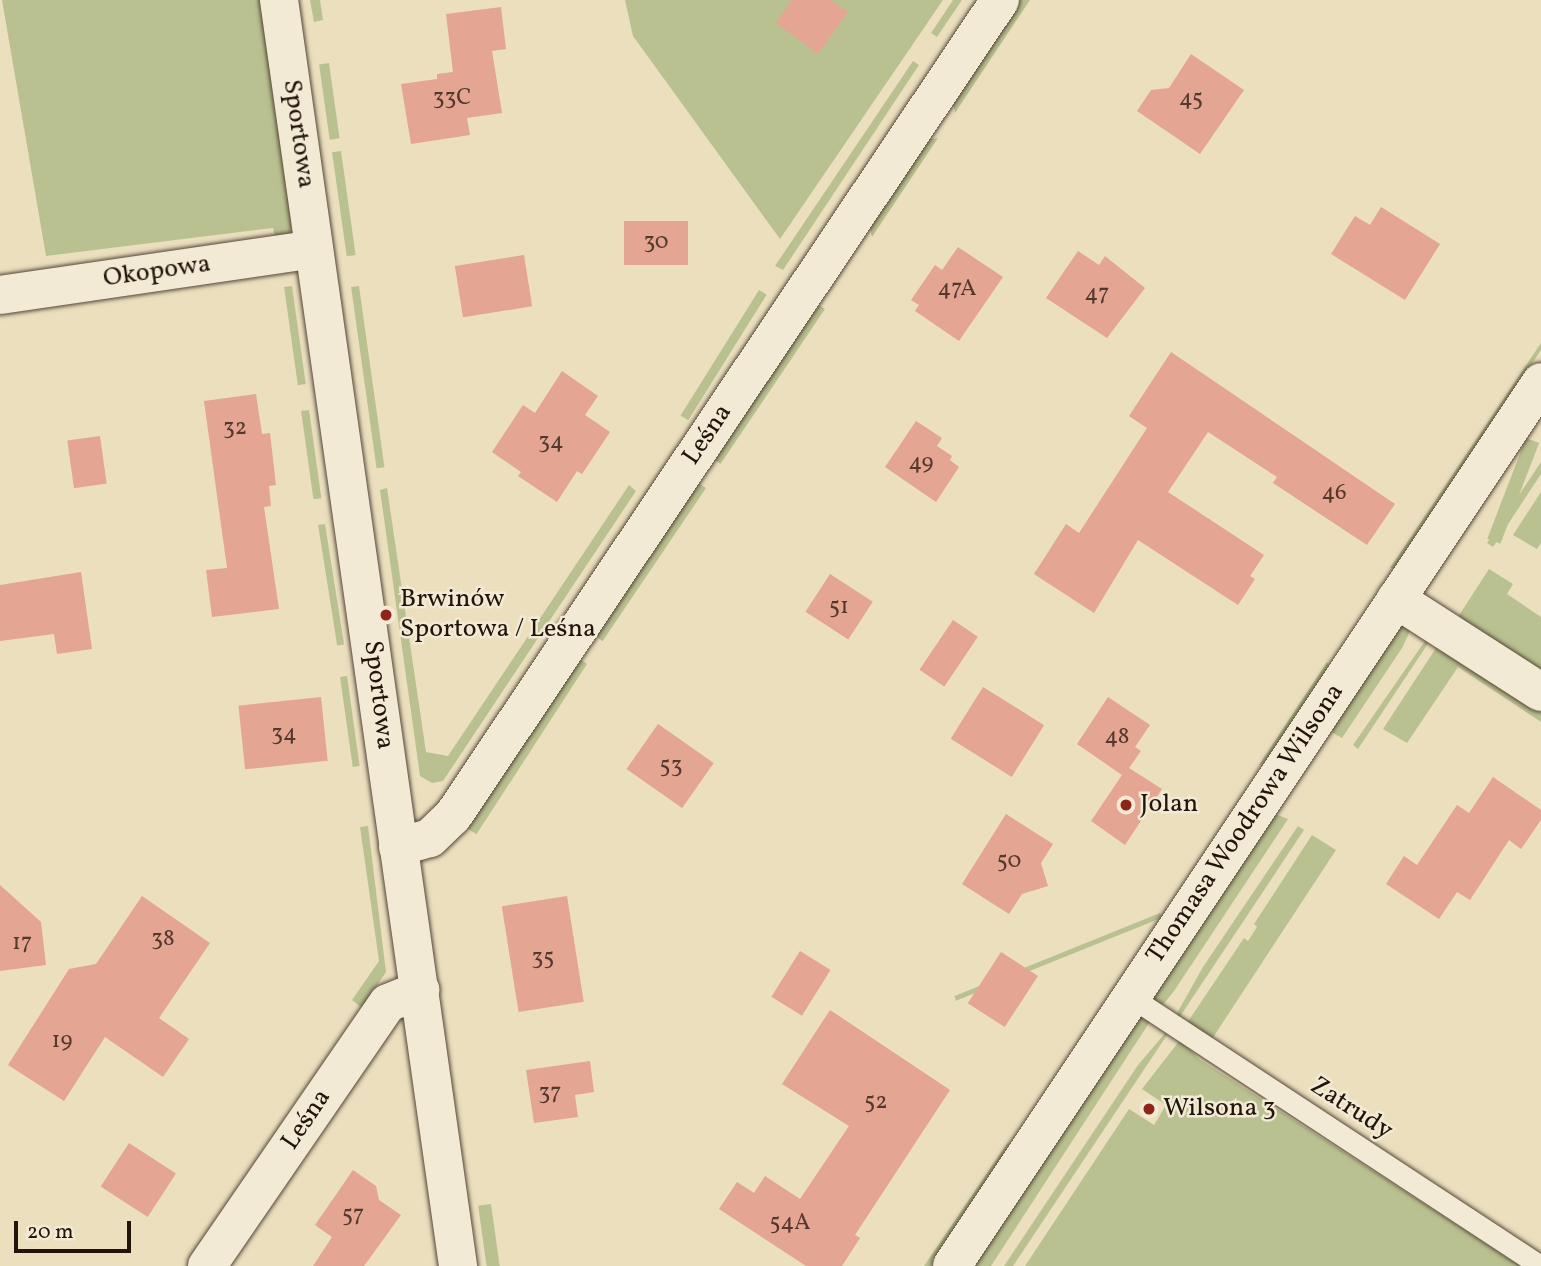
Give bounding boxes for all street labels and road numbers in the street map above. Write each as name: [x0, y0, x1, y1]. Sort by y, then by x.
street label: Sportowa: [275, 78, 321, 190]
street label: Okopowa: [101, 249, 213, 295]
street label: Leśna: [676, 399, 740, 471]
street label: Sportowa: [356, 639, 400, 751]
street label: Thomasa Woodrowa Wilsona: [1140, 677, 1352, 971]
street label: Zatrudy: [1304, 1071, 1398, 1147]
street label: Leśna: [275, 1084, 339, 1156]

